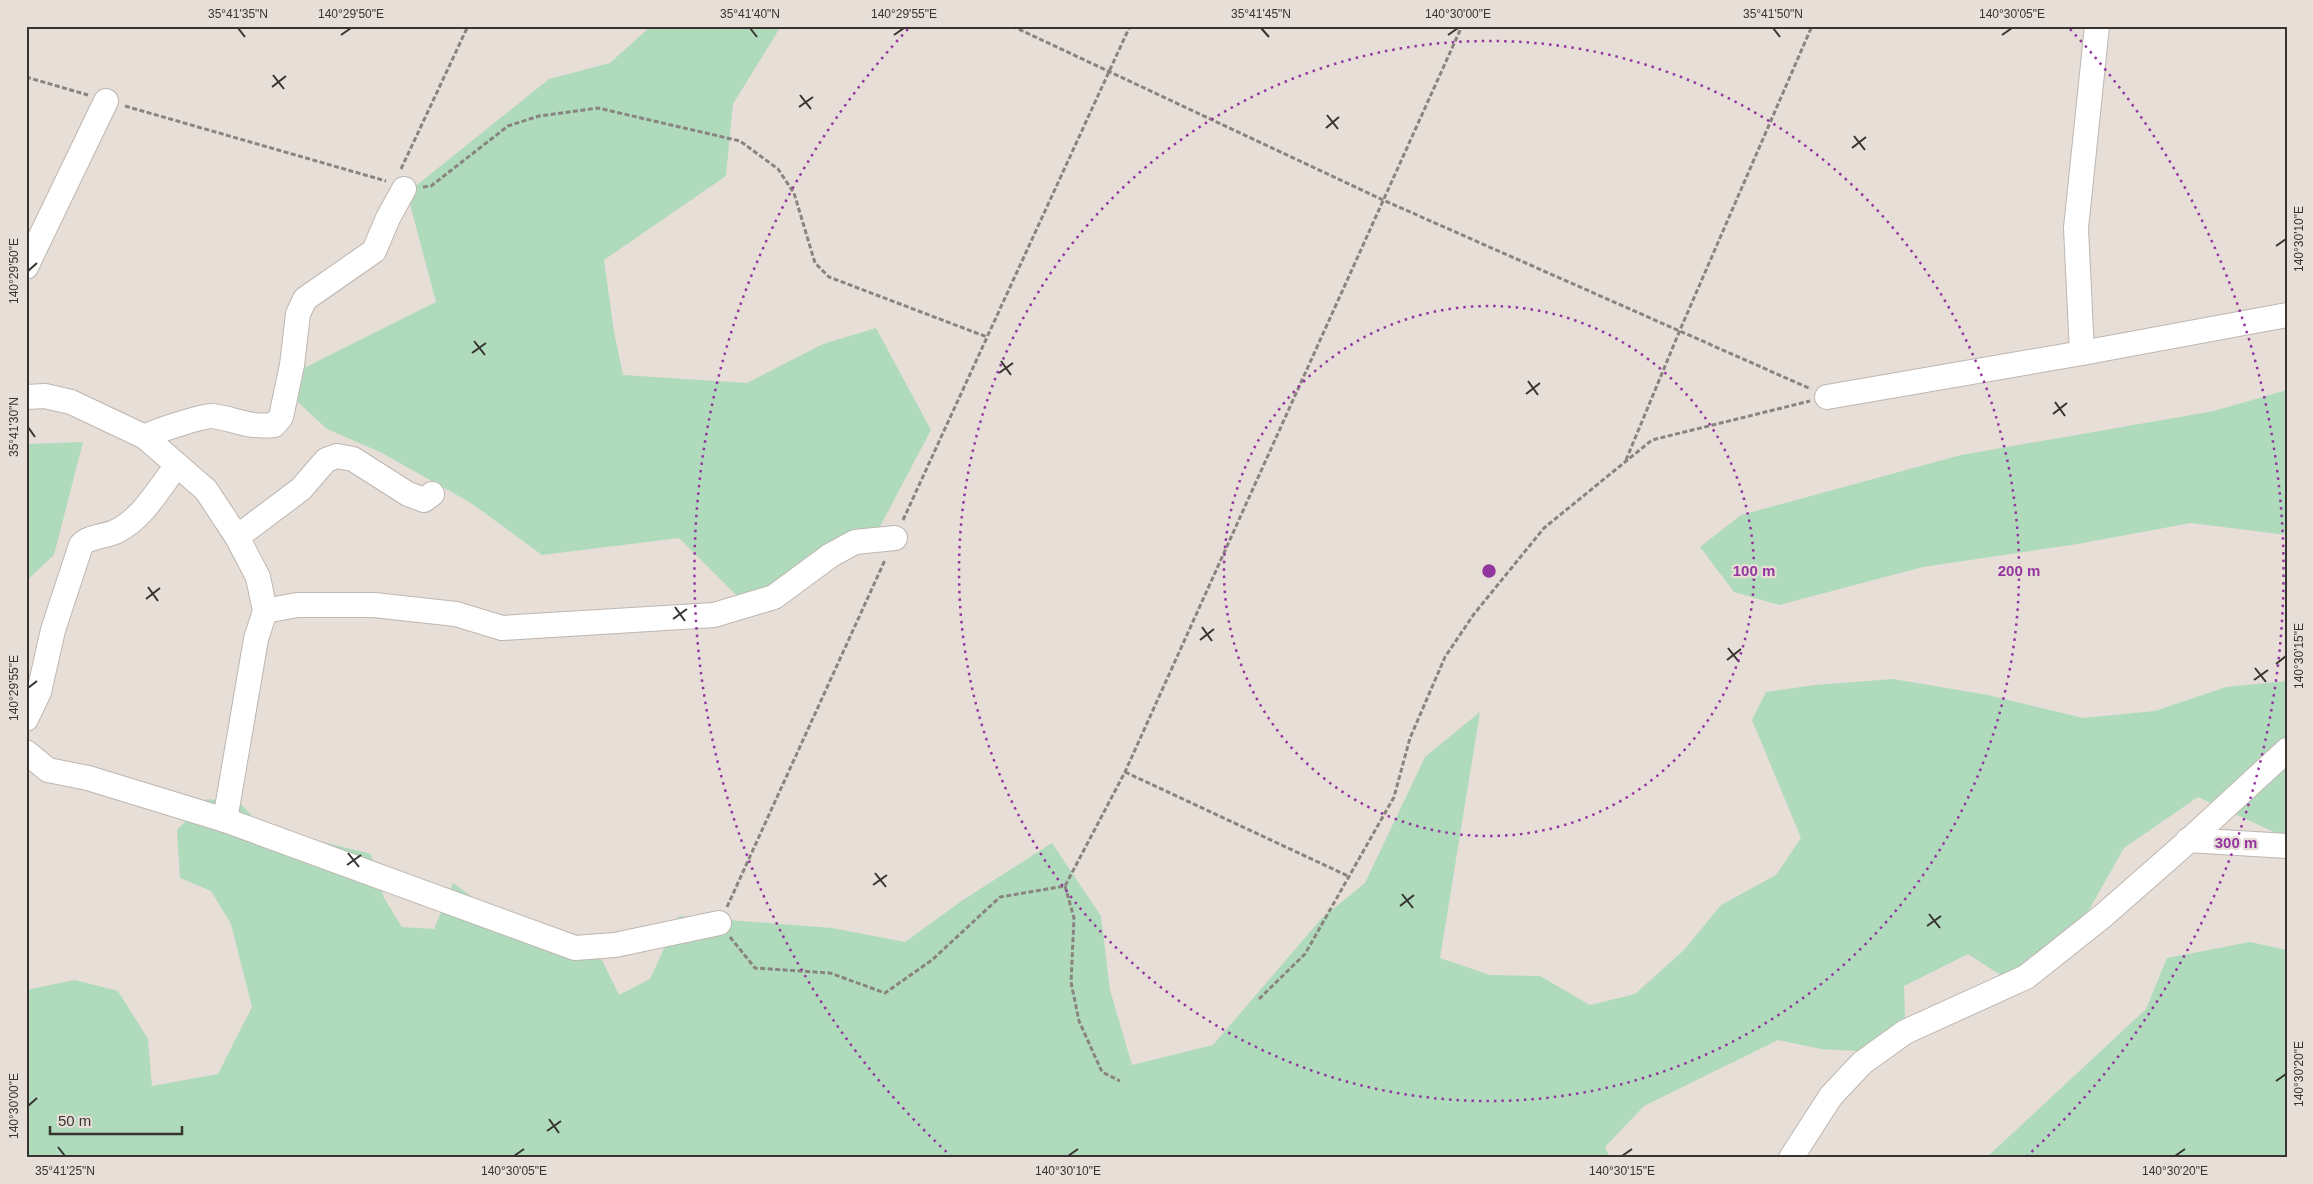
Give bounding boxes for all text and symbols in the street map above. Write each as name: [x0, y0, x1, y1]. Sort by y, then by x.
text: 35°41'35"N: [208, 7, 268, 21]
text: 140°29'50"E: [318, 7, 384, 21]
text: 35°41'40"N: [720, 7, 780, 21]
text: 140°29'55"E: [871, 7, 937, 21]
text: 35°41'45"N: [1231, 7, 1291, 21]
text: 140°30'00"E: [1425, 7, 1491, 21]
text: 35°41'50"N: [1743, 7, 1803, 21]
text: 140°30'05"E: [1979, 7, 2045, 21]
text: 140°30'10"E: [2292, 206, 2306, 272]
text: 140°29'50"E: [7, 238, 21, 304]
text: 35°41'30"N: [7, 397, 21, 457]
centre of rings: [1480, 562, 1498, 580]
text: 100 m: [1733, 562, 1775, 579]
text: 200 m: [1998, 562, 2040, 579]
text: 140°30'15"E: [2292, 623, 2306, 689]
text: 140°29'55"E: [7, 655, 21, 721]
text: 300 m: [2215, 834, 2257, 851]
text: 140°30'20"E: [2292, 1041, 2306, 1107]
text: 140°30'00"E: [7, 1073, 21, 1139]
scale bar: [50, 1104, 182, 1136]
text: 50 m: [58, 1112, 91, 1129]
text: 35°41'25"N: [35, 1164, 95, 1178]
text: 140°30'05"E: [481, 1164, 547, 1178]
text: 140°30'10"E: [1035, 1164, 1101, 1178]
text: 140°30'15"E: [1589, 1164, 1655, 1178]
text: 140°30'20"E: [2142, 1164, 2208, 1178]

